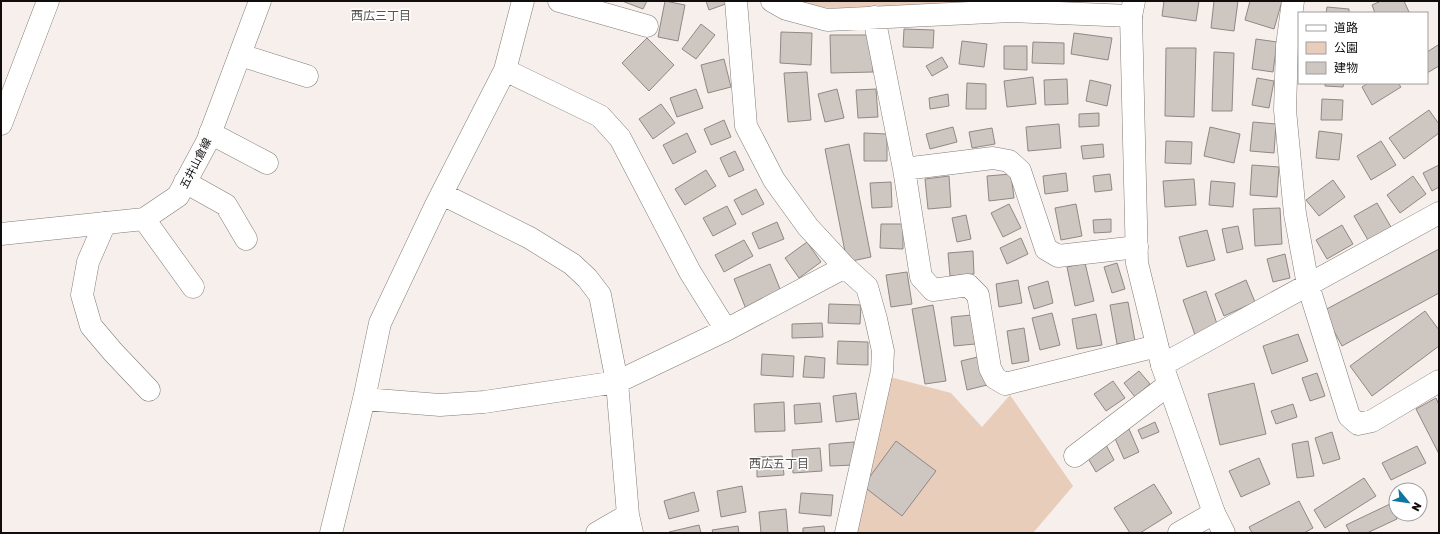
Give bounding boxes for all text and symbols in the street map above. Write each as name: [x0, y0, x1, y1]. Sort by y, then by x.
district label: 西広三丁目: [351, 8, 411, 23]
legend: [1298, 12, 1428, 84]
text: 道路: [1334, 20, 1358, 35]
text: 公園: [1334, 40, 1358, 55]
text: 建物: [1334, 60, 1358, 75]
street label: 五井山倉線: [177, 136, 213, 190]
district label: 西広五丁目: [749, 456, 809, 471]
north arrow: [1388, 482, 1428, 522]
text: N: [1409, 500, 1425, 514]

